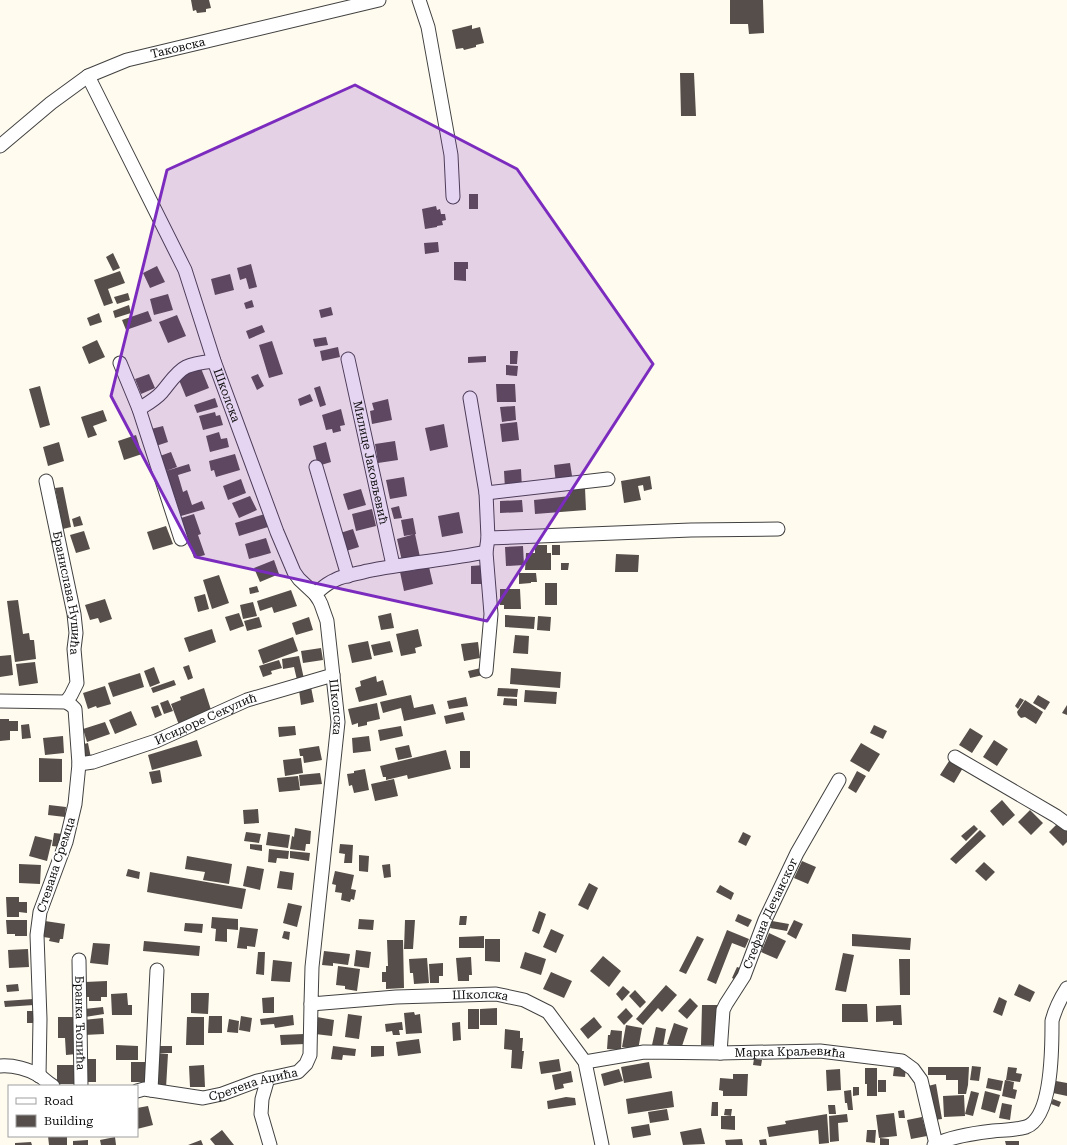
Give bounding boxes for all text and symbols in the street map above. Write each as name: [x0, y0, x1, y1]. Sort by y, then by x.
street label: Таковска: [149, 35, 207, 61]
street label: Школска: [210, 366, 243, 425]
street label: Милице Јаковљевић: [350, 399, 391, 526]
street label: Бранислава Нушића: [50, 530, 83, 656]
street label: Школска: [326, 678, 345, 736]
street label: Исидоре Секулић: [152, 690, 259, 748]
street label: Стевана Сремца: [34, 815, 78, 914]
street label: Стефана Дечанског: [740, 856, 801, 971]
street label: Бранка Ћопића: [72, 976, 88, 1071]
street label: Школска: [452, 987, 510, 1004]
street label: Марка Краљевића: [734, 1044, 847, 1061]
street label: Сретена Аџића: [207, 1065, 299, 1104]
legend: [8, 1085, 138, 1137]
text: Road: [44, 1094, 74, 1108]
text: Building: [44, 1114, 93, 1128]

